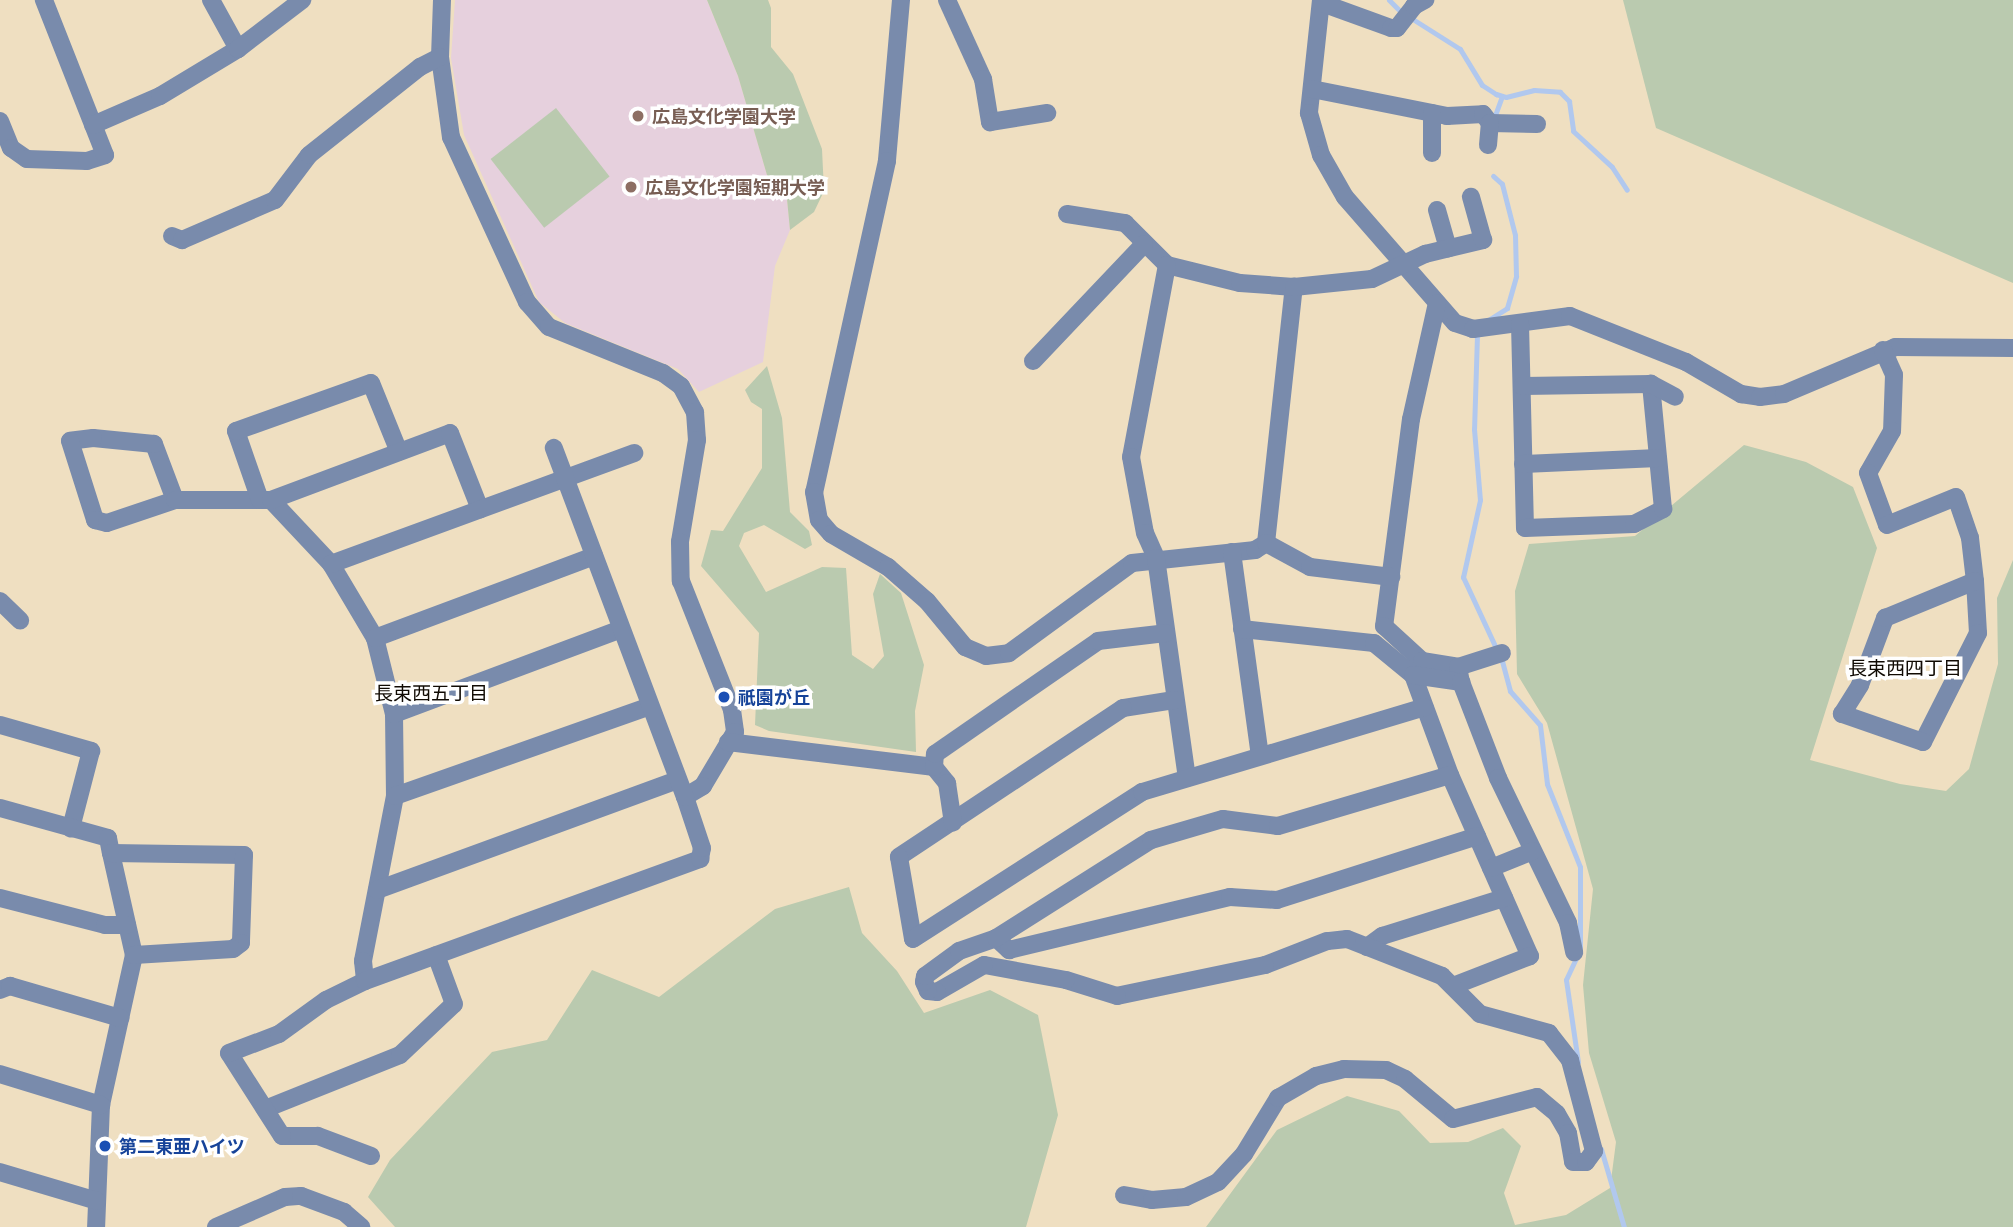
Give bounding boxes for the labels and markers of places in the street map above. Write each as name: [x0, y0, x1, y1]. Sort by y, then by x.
place label: 広島文化学園大学: [652, 105, 796, 127]
marker: 広島文化学園大学: [630, 108, 646, 124]
place label: 広島文化学園短期大学: [645, 176, 825, 198]
marker: 広島文化学園短期大学: [623, 179, 639, 195]
place label: 祇園が丘: [738, 686, 810, 708]
marker: 祇園が丘: [716, 689, 732, 705]
place label: 第二東亜ハイツ: [119, 1135, 245, 1157]
marker: 第二東亜ハイツ: [97, 1138, 113, 1154]

